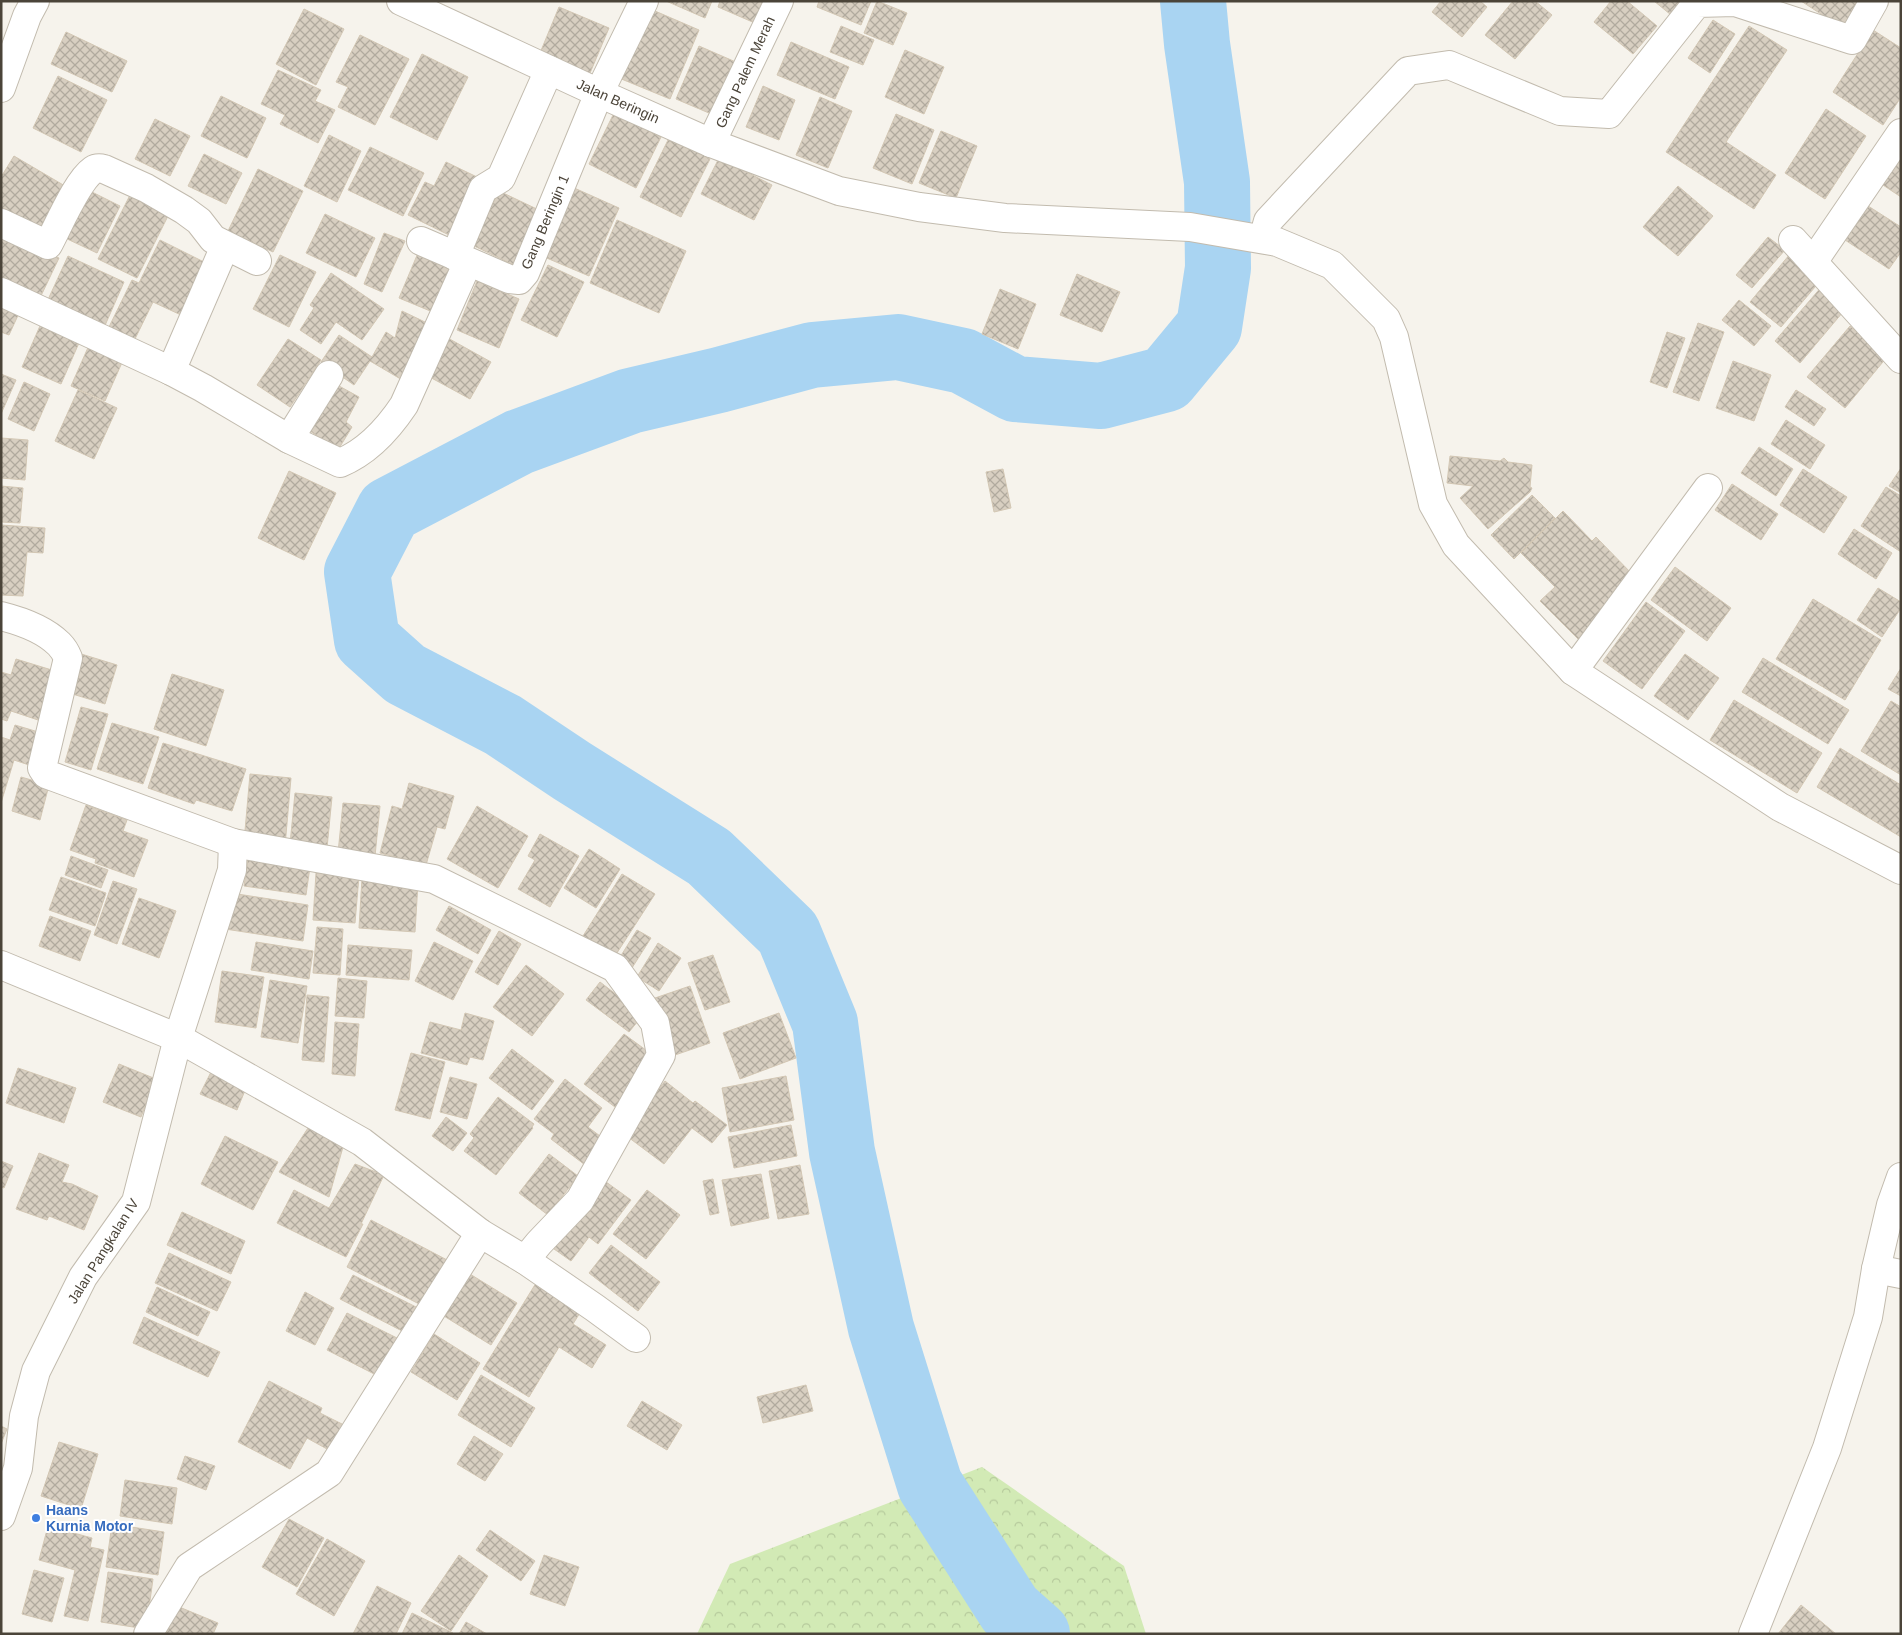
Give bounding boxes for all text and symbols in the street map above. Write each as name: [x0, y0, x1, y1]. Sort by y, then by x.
street label: Gang Palem Merah: [712, 14, 778, 130]
street label: Jalan Beringin: [574, 76, 662, 126]
street label: Gang Beringin 1: [518, 172, 572, 272]
street label: Jalan Pangkalan IV: [64, 1195, 142, 1306]
place label: Haans Kurnia Motor: [46, 1502, 134, 1534]
marker: Haans Kurnia Motor: [30, 1512, 42, 1524]

